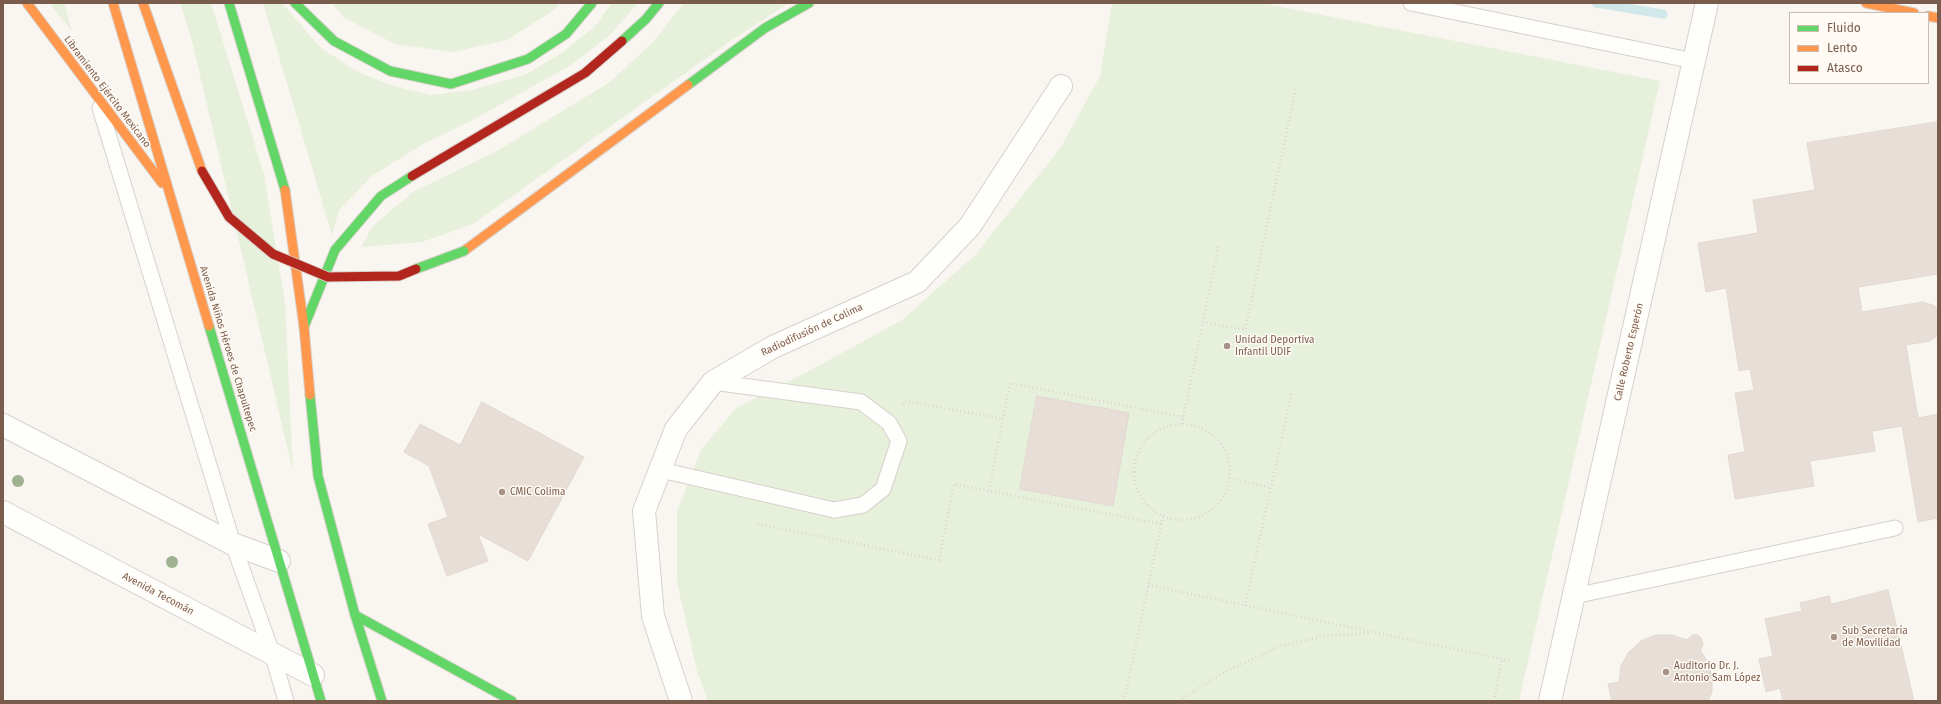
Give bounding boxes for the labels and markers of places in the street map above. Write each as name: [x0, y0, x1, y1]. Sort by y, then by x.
place label: Unidad Deportiva Infantil UDIF: [1235, 334, 1315, 358]
marker: Unidad Deportiva Infantil UDIF: [1222, 341, 1232, 351]
place label: CMIC Colima: [510, 486, 566, 498]
marker: CMIC Colima: [497, 487, 507, 497]
place label: Sub Secretaría de Movilidad: [1842, 625, 1908, 648]
marker: Sub Secretaría de Movilidad: [1829, 632, 1839, 642]
place label: Auditorio Dr. J. Antonio Sam López: [1674, 660, 1760, 684]
marker: Auditorio Dr. J. Antonio Sam López: [1661, 667, 1671, 677]

